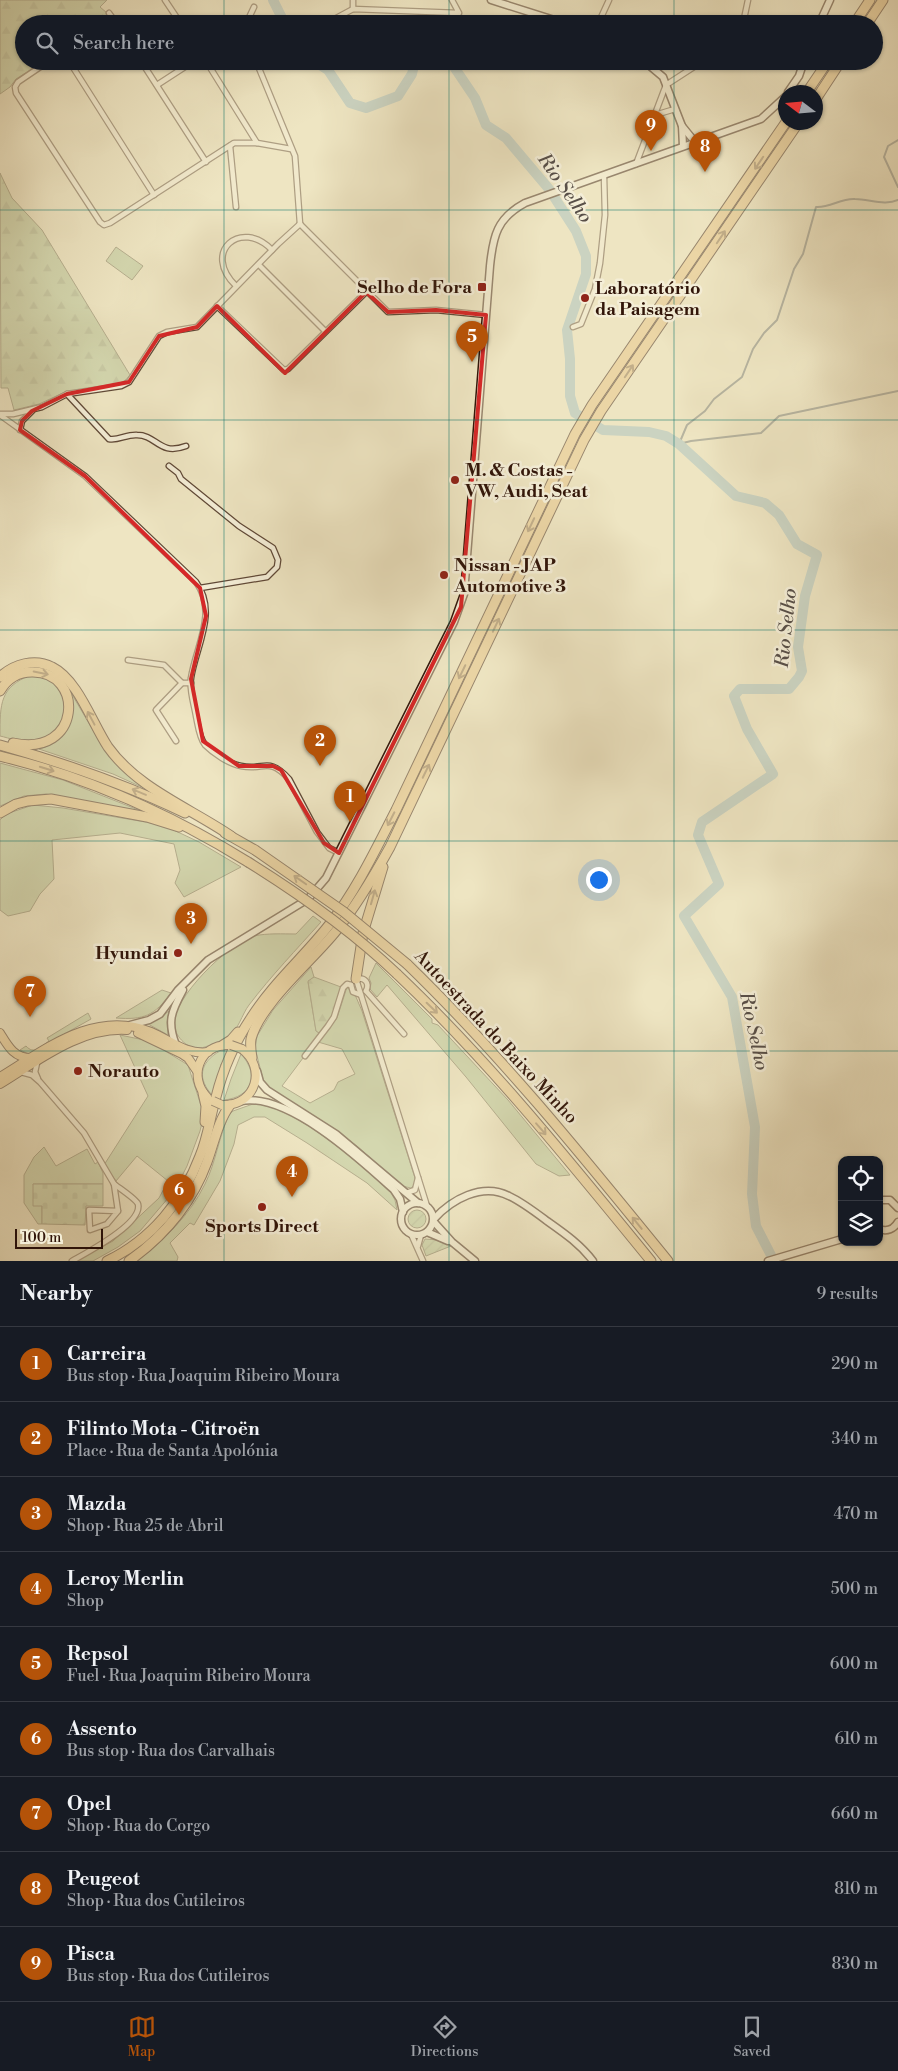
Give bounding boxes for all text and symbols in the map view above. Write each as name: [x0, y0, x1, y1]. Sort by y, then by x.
search box: [15, 15, 883, 70]
icon: search: [33, 29, 61, 57]
text: Search here: [73, 31, 174, 55]
north arrow: [778, 85, 823, 130]
pin: 9: [635, 110, 667, 151]
pin: 8: [689, 131, 721, 172]
water label: Rio Selho: [532, 148, 598, 228]
one-way arrow: [754, 156, 764, 170]
one-way arrow: [716, 230, 726, 244]
place label: Selho de Fora: [357, 276, 472, 299]
place label: Laboratório da Paisagem: [595, 277, 701, 321]
marker: Selho de Fora: [476, 281, 488, 293]
marker: Laboratório da Paisagem: [579, 292, 591, 304]
pin: 5: [456, 321, 488, 362]
one-way arrow: [624, 364, 634, 378]
place label: M. & Costas - VW, Audi, Seat: [464, 459, 588, 503]
marker: M. & Costas - VW, Audi, Seat: [449, 474, 461, 486]
one-way arrow: [526, 517, 535, 532]
place label: Nissan - JAP Automotive 3: [453, 554, 566, 598]
marker: Nissan - JAP Automotive 3: [438, 569, 450, 581]
water label: Rio Selho: [770, 587, 802, 670]
one-way arrow: [491, 617, 501, 632]
one-way arrow: [457, 664, 466, 679]
one-way arrow: [33, 669, 49, 679]
one-way arrow: [85, 711, 95, 726]
pin: 2: [304, 725, 336, 766]
one-way arrow: [422, 764, 431, 779]
one-way arrow: [39, 765, 55, 775]
pin: 1: [334, 781, 366, 822]
one-way arrow: [132, 787, 147, 796]
one-way arrow: [386, 811, 396, 826]
your location: [586, 867, 612, 893]
one-way arrow: [293, 875, 307, 885]
one-way arrow: [369, 889, 379, 905]
pin: 3: [175, 903, 207, 944]
place label: Hyundai: [95, 942, 168, 965]
street label: Autoestrada do Baixo Minho: [409, 944, 583, 1129]
marker: Hyundai: [172, 947, 184, 959]
pin: 7: [14, 976, 46, 1017]
water label: Rio Selho: [734, 989, 774, 1072]
one-way arrow: [426, 1001, 438, 1013]
place label: Norauto: [88, 1060, 159, 1083]
marker: Norauto: [72, 1065, 84, 1077]
one-way arrow: [535, 1122, 546, 1135]
pin: 4: [276, 1156, 308, 1197]
map controls: [838, 1156, 883, 1246]
button: locate: [838, 1156, 883, 1201]
pin: 6: [163, 1174, 195, 1215]
marker: Sports Direct: [256, 1201, 268, 1213]
button: layers: [838, 1201, 883, 1246]
place label: Sports Direct: [205, 1215, 319, 1238]
one-way arrow: [632, 1217, 643, 1230]
scale bar: [15, 1226, 102, 1249]
text: 100 m: [22, 1229, 61, 1247]
text: Nearby: [20, 1281, 93, 1307]
text: 9 results: [817, 1284, 878, 1304]
text: Carreira: [67, 1342, 146, 1366]
text: 1: [32, 1354, 40, 1374]
text: 290 m: [831, 1354, 878, 1374]
text: Bus stop · Rua Joaquim Ribeiro Moura: [67, 1366, 340, 1386]
text: Filinto Mota - Citroën: [67, 1417, 260, 1441]
text: 2: [31, 1429, 41, 1449]
text: 340 m: [831, 1429, 878, 1449]
text: Place · Rua de Santa Apolónia: [67, 1441, 278, 1461]
text: Mazda: [67, 1492, 126, 1516]
text: 3: [31, 1504, 41, 1524]
text: 470 m: [834, 1504, 878, 1524]
text: Shop · Rua 25 de Abril: [67, 1516, 224, 1536]
text: Leroy Merlin: [67, 1567, 184, 1591]
text: 4: [31, 1579, 41, 1599]
text: 500 m: [831, 1579, 878, 1599]
text: Shop: [67, 1591, 104, 1611]
text: Repsol: [67, 1642, 129, 1666]
text: 5: [31, 1654, 41, 1674]
text: 600 m: [830, 1654, 878, 1674]
text: Fuel · Rua Joaquim Ribeiro Moura: [67, 1666, 311, 1686]
text: Assento: [67, 1717, 137, 1741]
text: 6: [31, 1729, 41, 1749]
text: 610 m: [834, 1729, 878, 1749]
text: Bus stop · Rua dos Carvalhais: [67, 1741, 275, 1761]
text: Opel: [67, 1792, 111, 1816]
text: 7: [31, 1804, 41, 1824]
text: 660 m: [831, 1804, 878, 1824]
text: Shop · Rua do Corgo: [67, 1816, 210, 1836]
text: Peugeot: [67, 1867, 140, 1891]
text: 8: [31, 1879, 41, 1899]
text: 810 m: [834, 1879, 878, 1899]
text: Shop · Rua dos Cutileiros: [67, 1891, 245, 1911]
text: Pisca: [67, 1942, 115, 1966]
text: 9: [31, 1954, 41, 1974]
text: 830 m: [831, 1954, 878, 1974]
text: Bus stop · Rua dos Cutileiros: [67, 1966, 270, 1986]
tab: Map: [128, 2013, 156, 2061]
tab: Directions: [411, 2013, 478, 2061]
tab: Saved: [734, 2013, 770, 2061]

